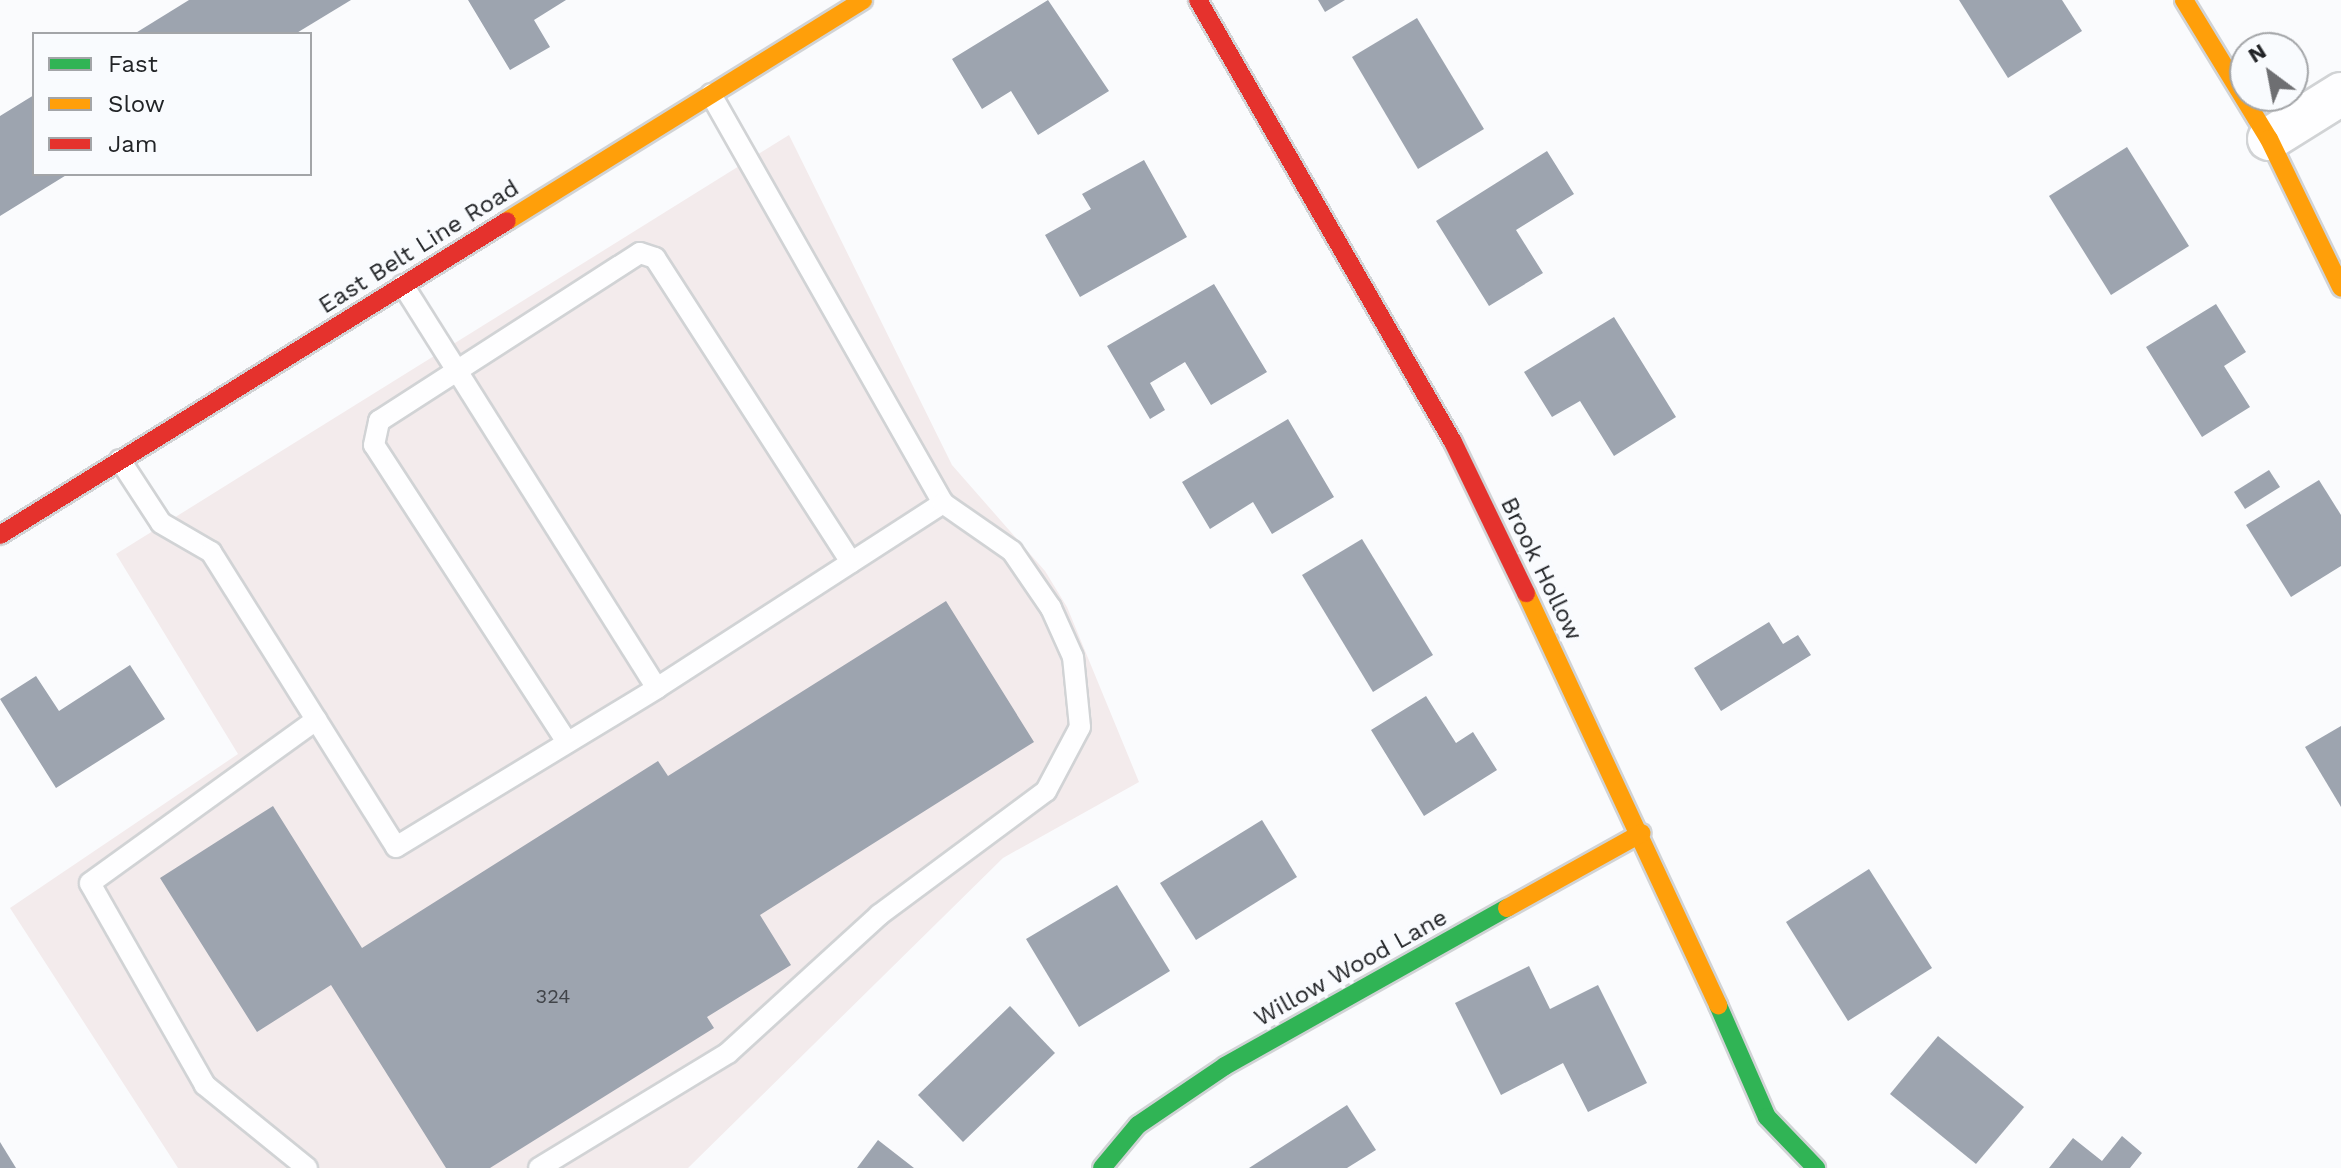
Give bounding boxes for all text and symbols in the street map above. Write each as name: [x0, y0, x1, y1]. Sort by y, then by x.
legend: [32, 32, 312, 176]
north arrow: [2229, 32, 2309, 112]
text: N: [2244, 38, 2271, 68]
text: Fast: [108, 50, 158, 78]
text: Slow: [108, 90, 165, 118]
text: Jam: [108, 130, 158, 158]
street label: East Belt Line Road: [314, 174, 524, 320]
street label: Brook Hollow: [1494, 492, 1588, 646]
street label: Willow Wood Lane: [1249, 903, 1453, 1033]
house number: 324: [536, 984, 570, 1008]

